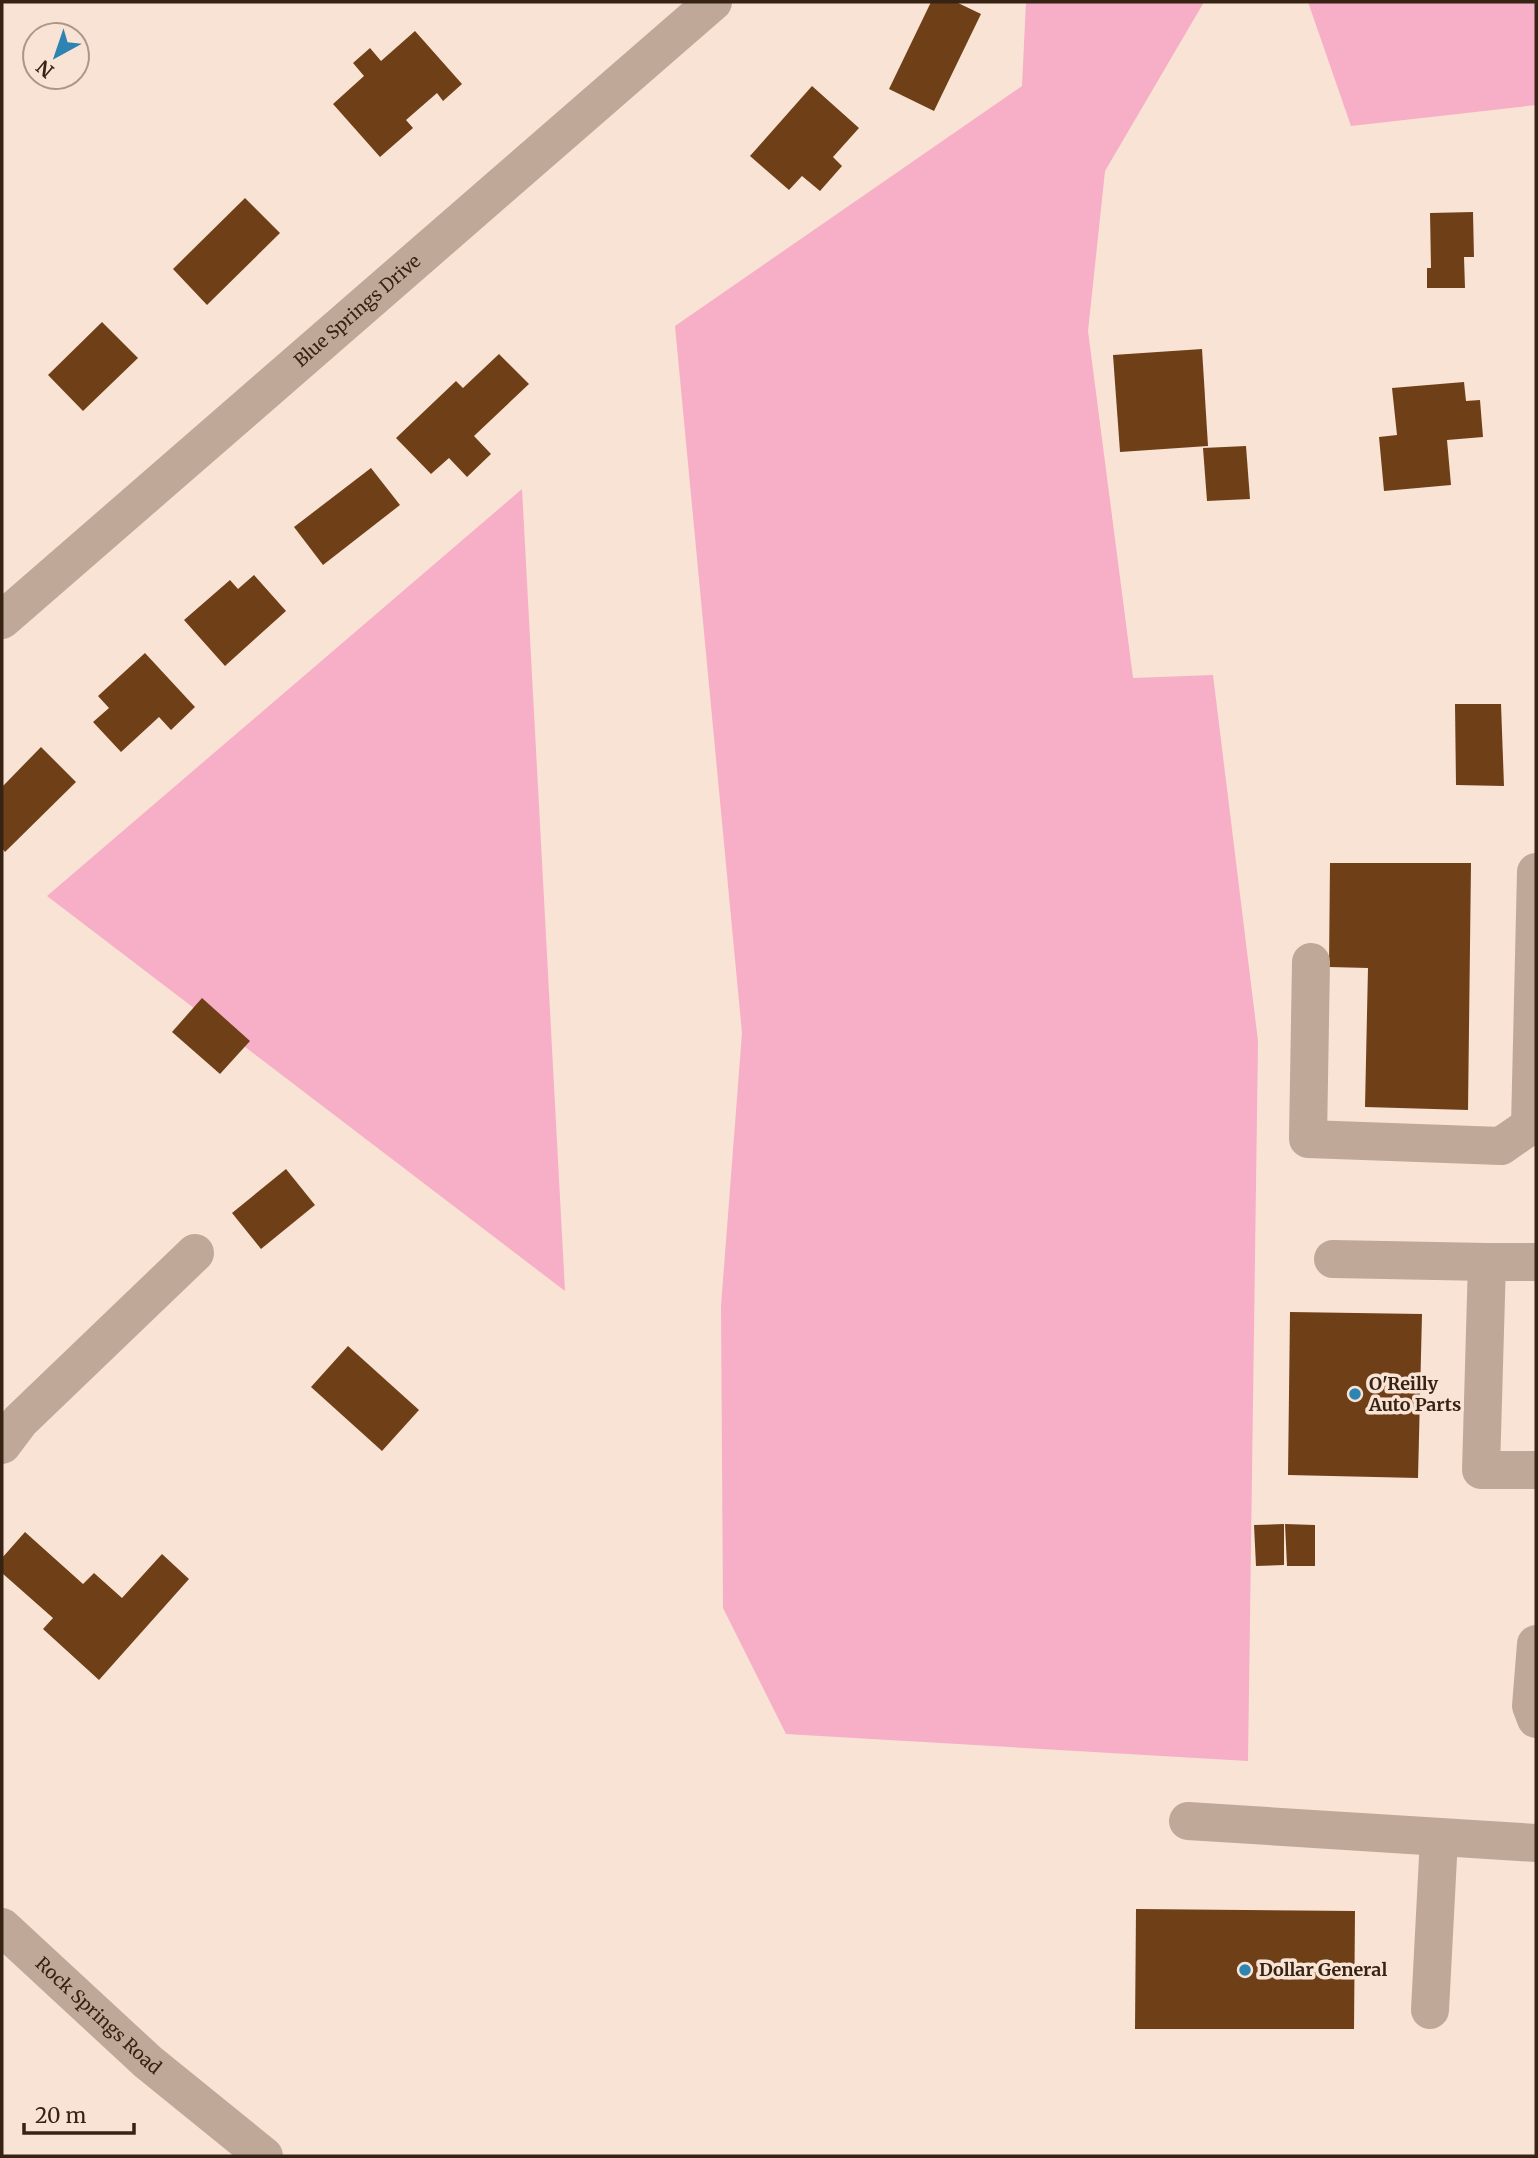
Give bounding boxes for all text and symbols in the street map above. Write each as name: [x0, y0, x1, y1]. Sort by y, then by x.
north arrow: [21, 21, 91, 91]
text: N: [32, 55, 59, 83]
street label: Blue Springs Drive: [289, 249, 425, 372]
place label: O'Reilly Auto Parts: [1368, 1372, 1461, 1416]
marker: O'Reilly Auto Parts: [1347, 1386, 1363, 1402]
street label: Rock Springs Road: [31, 1952, 166, 2079]
place label: Dollar General: [1259, 1958, 1387, 1981]
marker: Dollar General: [1237, 1962, 1253, 1978]
scale bar: [24, 2092, 135, 2136]
text: 20 m: [35, 2102, 87, 2129]

